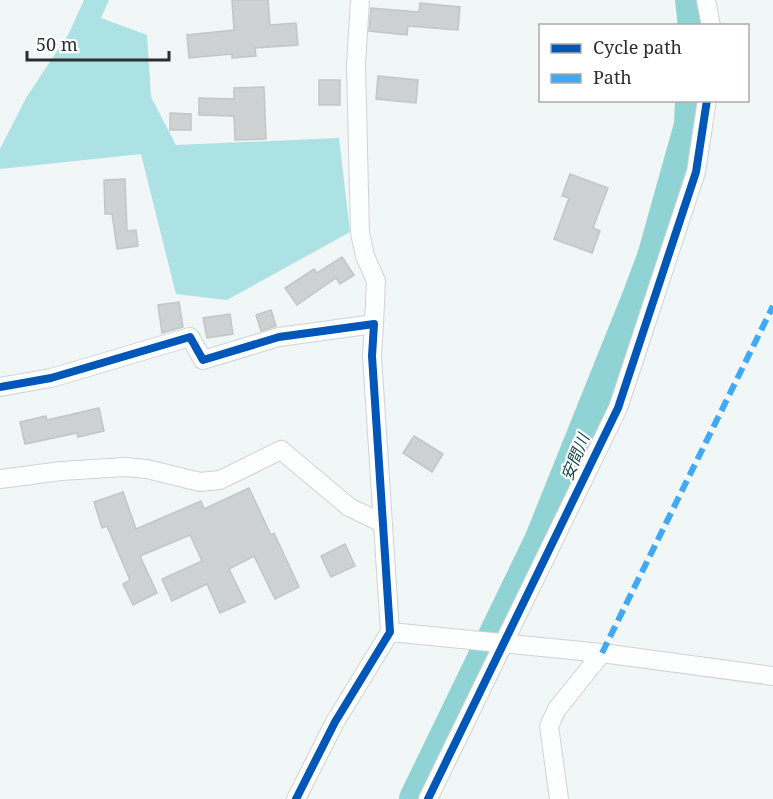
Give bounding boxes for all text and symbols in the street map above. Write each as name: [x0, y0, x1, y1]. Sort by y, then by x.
scale bar: [27, 24, 170, 62]
legend: [539, 24, 749, 102]
text: 50 m: [36, 32, 78, 56]
text: Cycle path: [593, 35, 682, 59]
text: Path: [593, 65, 632, 89]
water label: 安間川: [556, 429, 595, 483]

